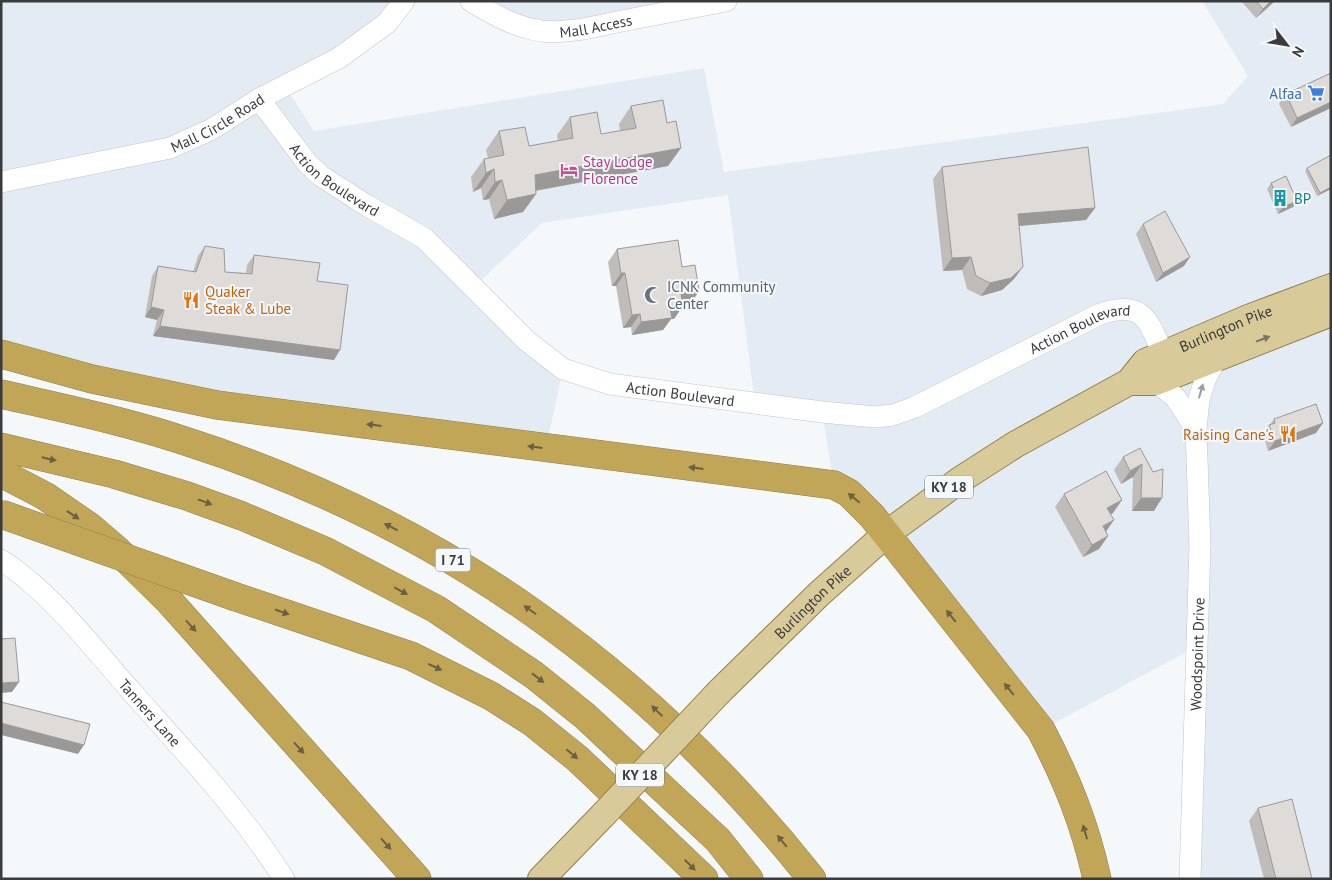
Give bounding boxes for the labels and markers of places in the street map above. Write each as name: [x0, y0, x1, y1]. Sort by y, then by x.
supermarket icon: Alfaa: [1306, 83, 1326, 103]
place label: Alfaa: [1269, 84, 1302, 103]
place label: Stay Lodge Florence: [583, 152, 653, 188]
hotel icon: Stay Lodge Florence: [559, 160, 579, 180]
building icon: BP: [1270, 188, 1290, 208]
place label: BP: [1294, 189, 1311, 208]
place label: ICNK Community Center: [667, 277, 776, 313]
place label: Quaker Steak & Lube: [205, 282, 291, 318]
mosque icon: ICNK Community Center: [643, 285, 663, 305]
restaurant icon: Quaker Steak & Lube: [181, 290, 201, 310]
restaurant icon: Raising Cane's: [1278, 424, 1298, 444]
place label: Raising Cane's: [1183, 425, 1274, 444]

